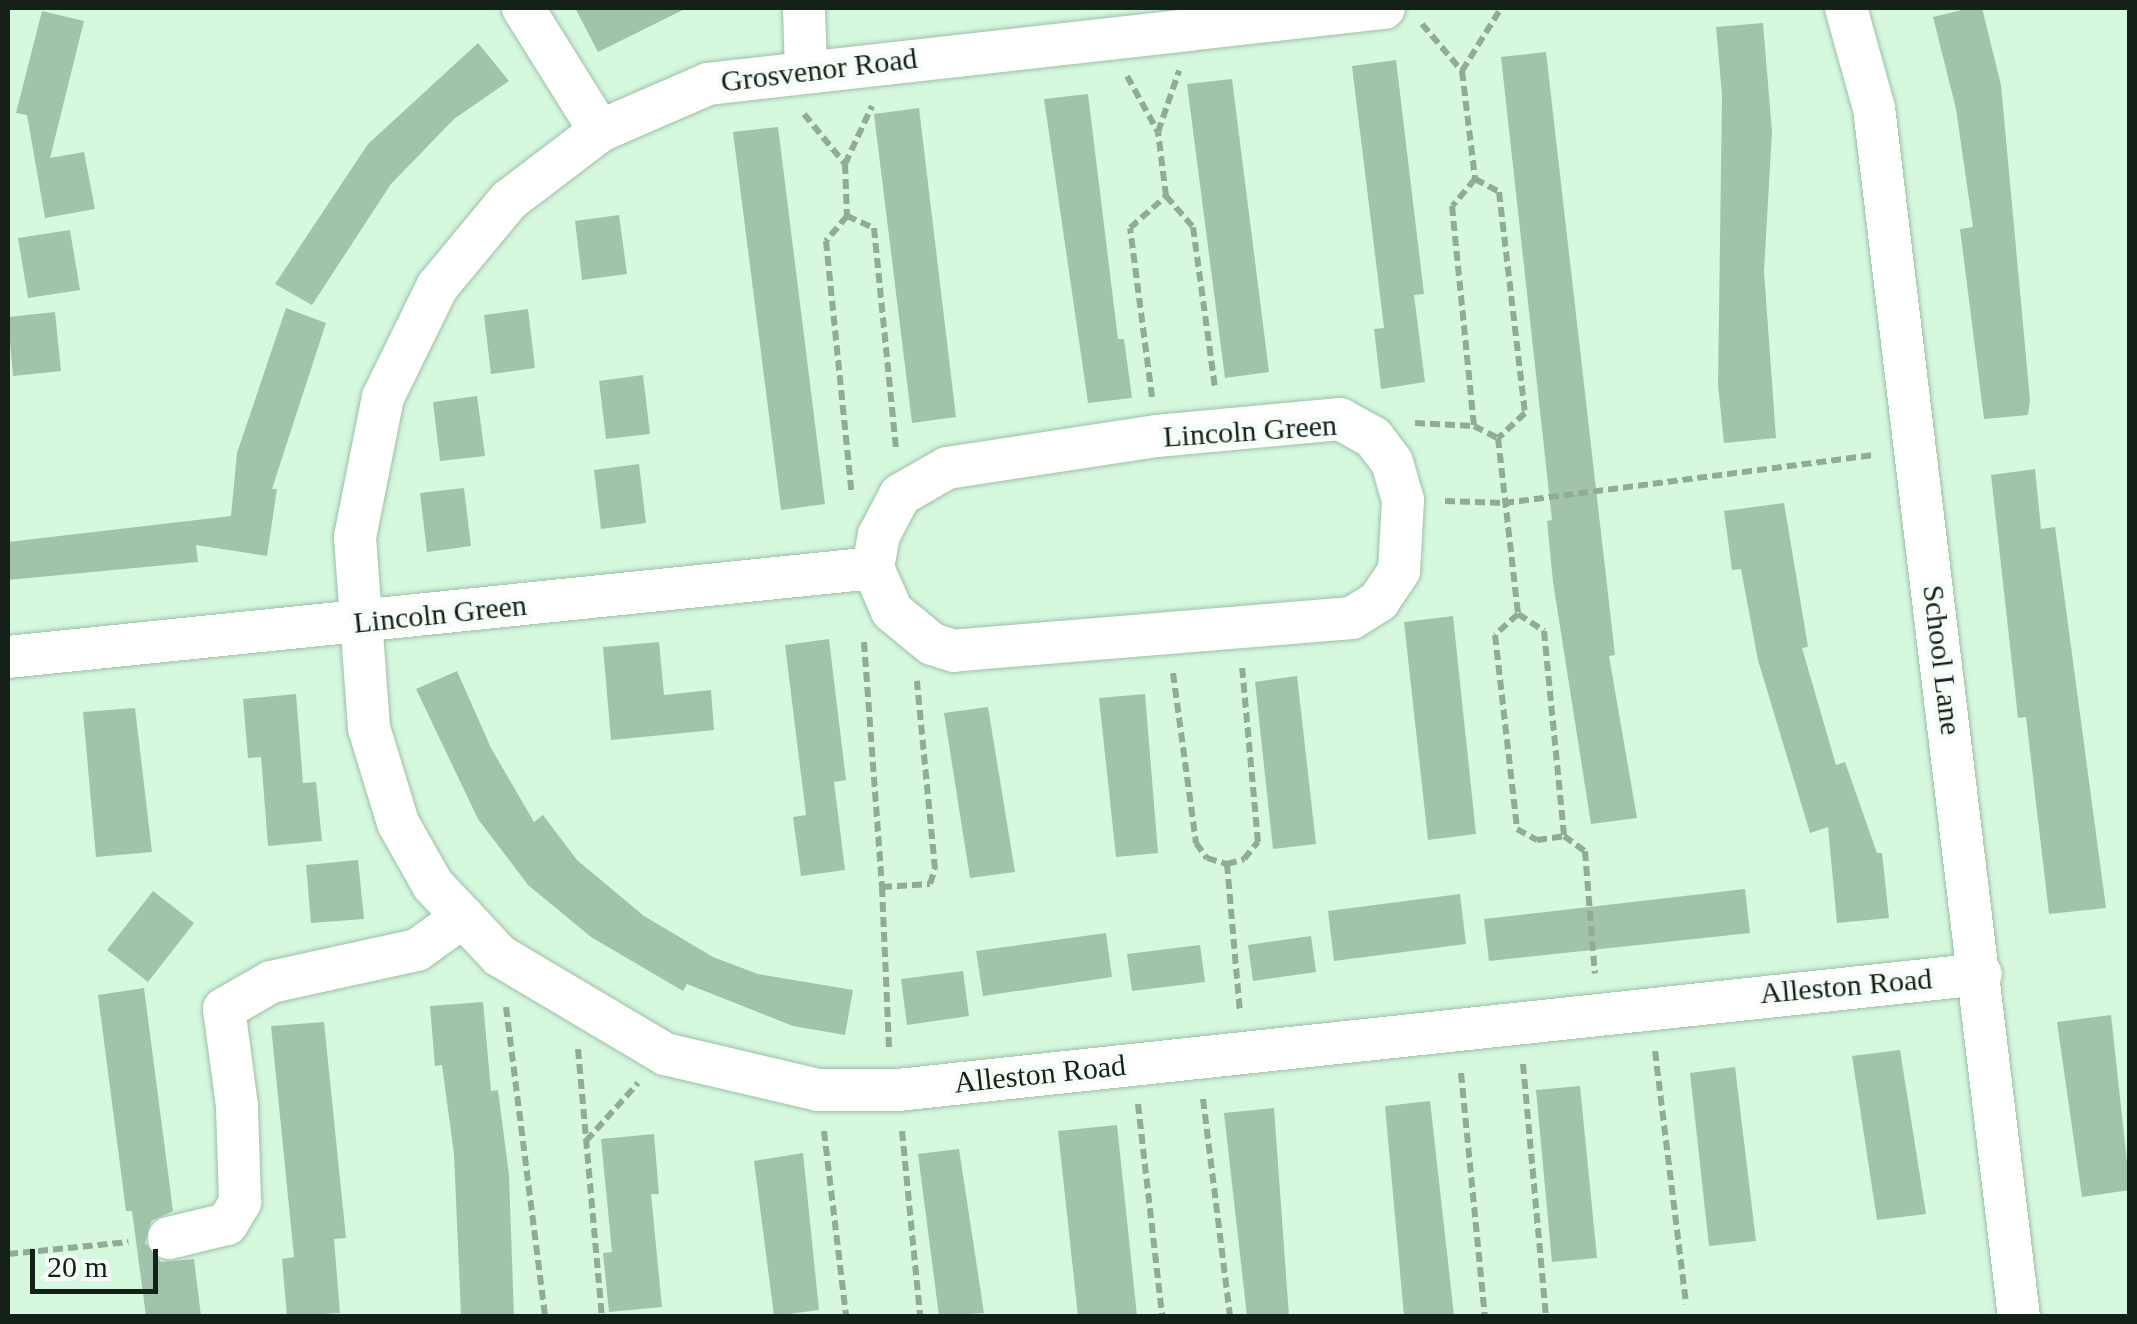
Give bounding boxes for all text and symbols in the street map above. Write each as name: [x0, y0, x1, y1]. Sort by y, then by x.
street label: Grosvenor Road: [719, 40, 919, 100]
street label: Lincoln Green: [1162, 407, 1338, 455]
street label: School Lane: [1915, 583, 1969, 737]
street label: Lincoln Green: [352, 587, 528, 641]
street label: Alleston Road: [1759, 961, 1933, 1011]
street label: Alleston Road: [952, 1047, 1128, 1101]
scale bar: [35, 1229, 162, 1291]
text: 20 m: [47, 1250, 108, 1283]

